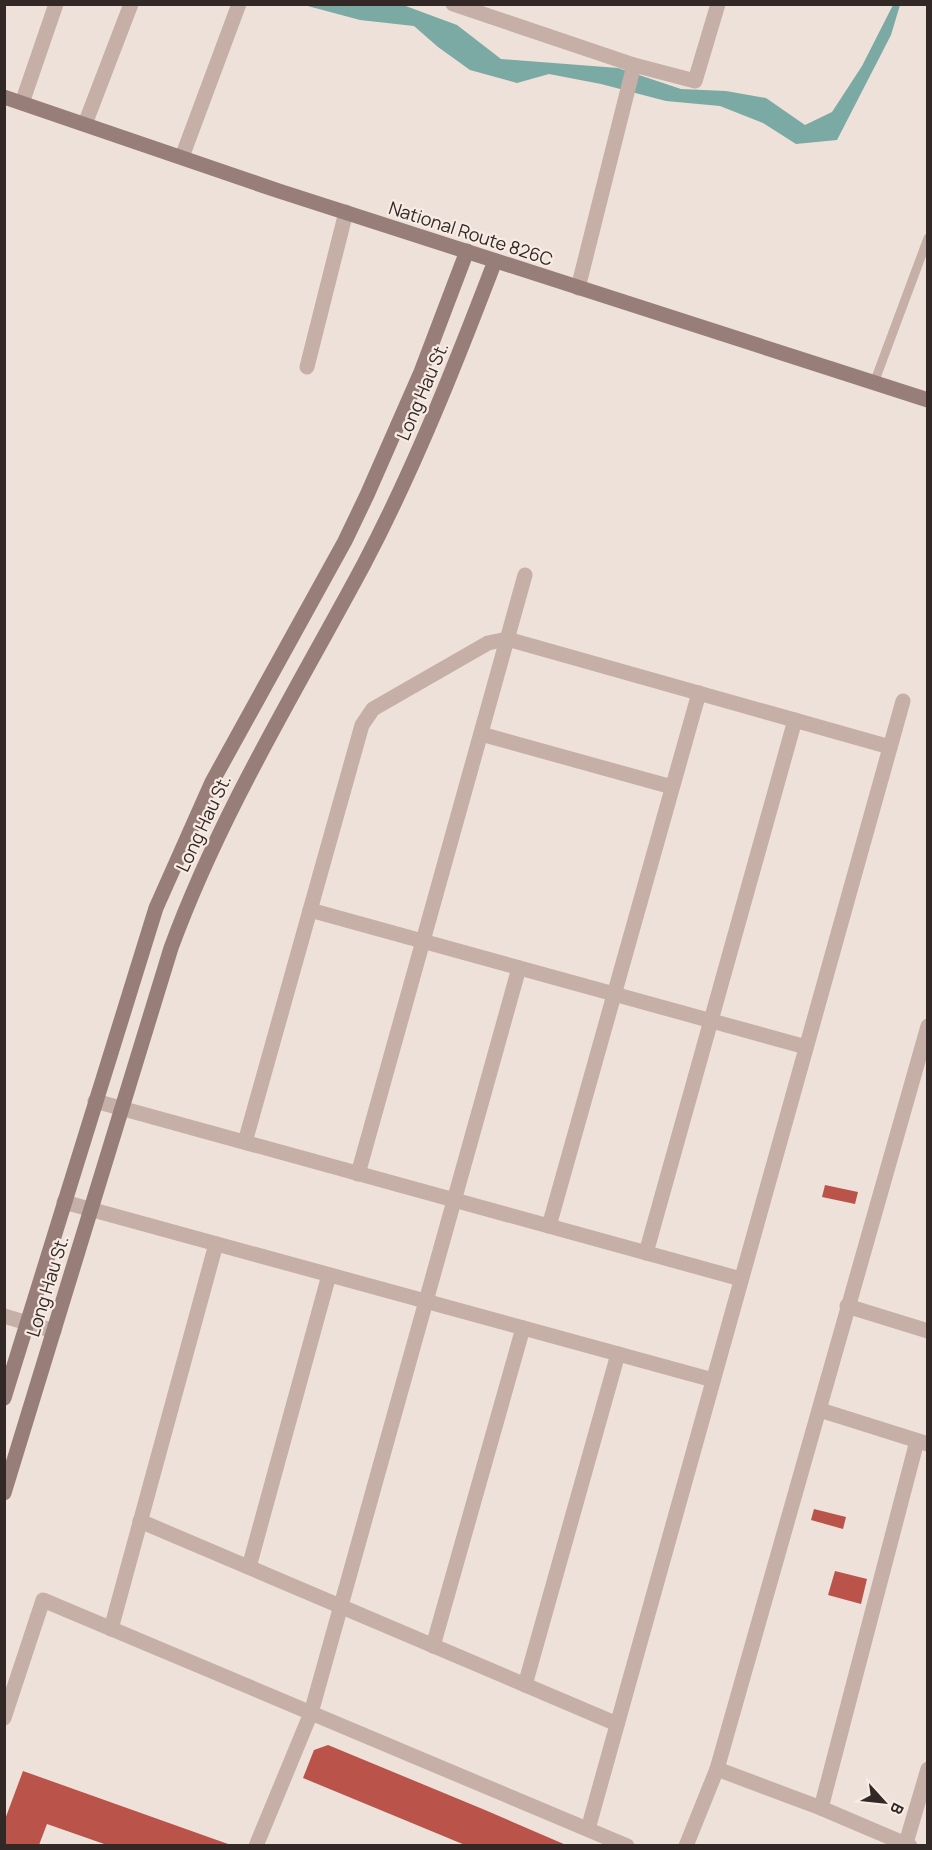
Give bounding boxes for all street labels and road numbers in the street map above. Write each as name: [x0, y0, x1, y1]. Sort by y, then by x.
street label: National Route 826C: [386, 195, 556, 271]
street label: Long Hau St.: [391, 338, 453, 444]
street label: Long Hau St.: [170, 771, 236, 875]
street label: Long Hau St.: [20, 1233, 74, 1339]

